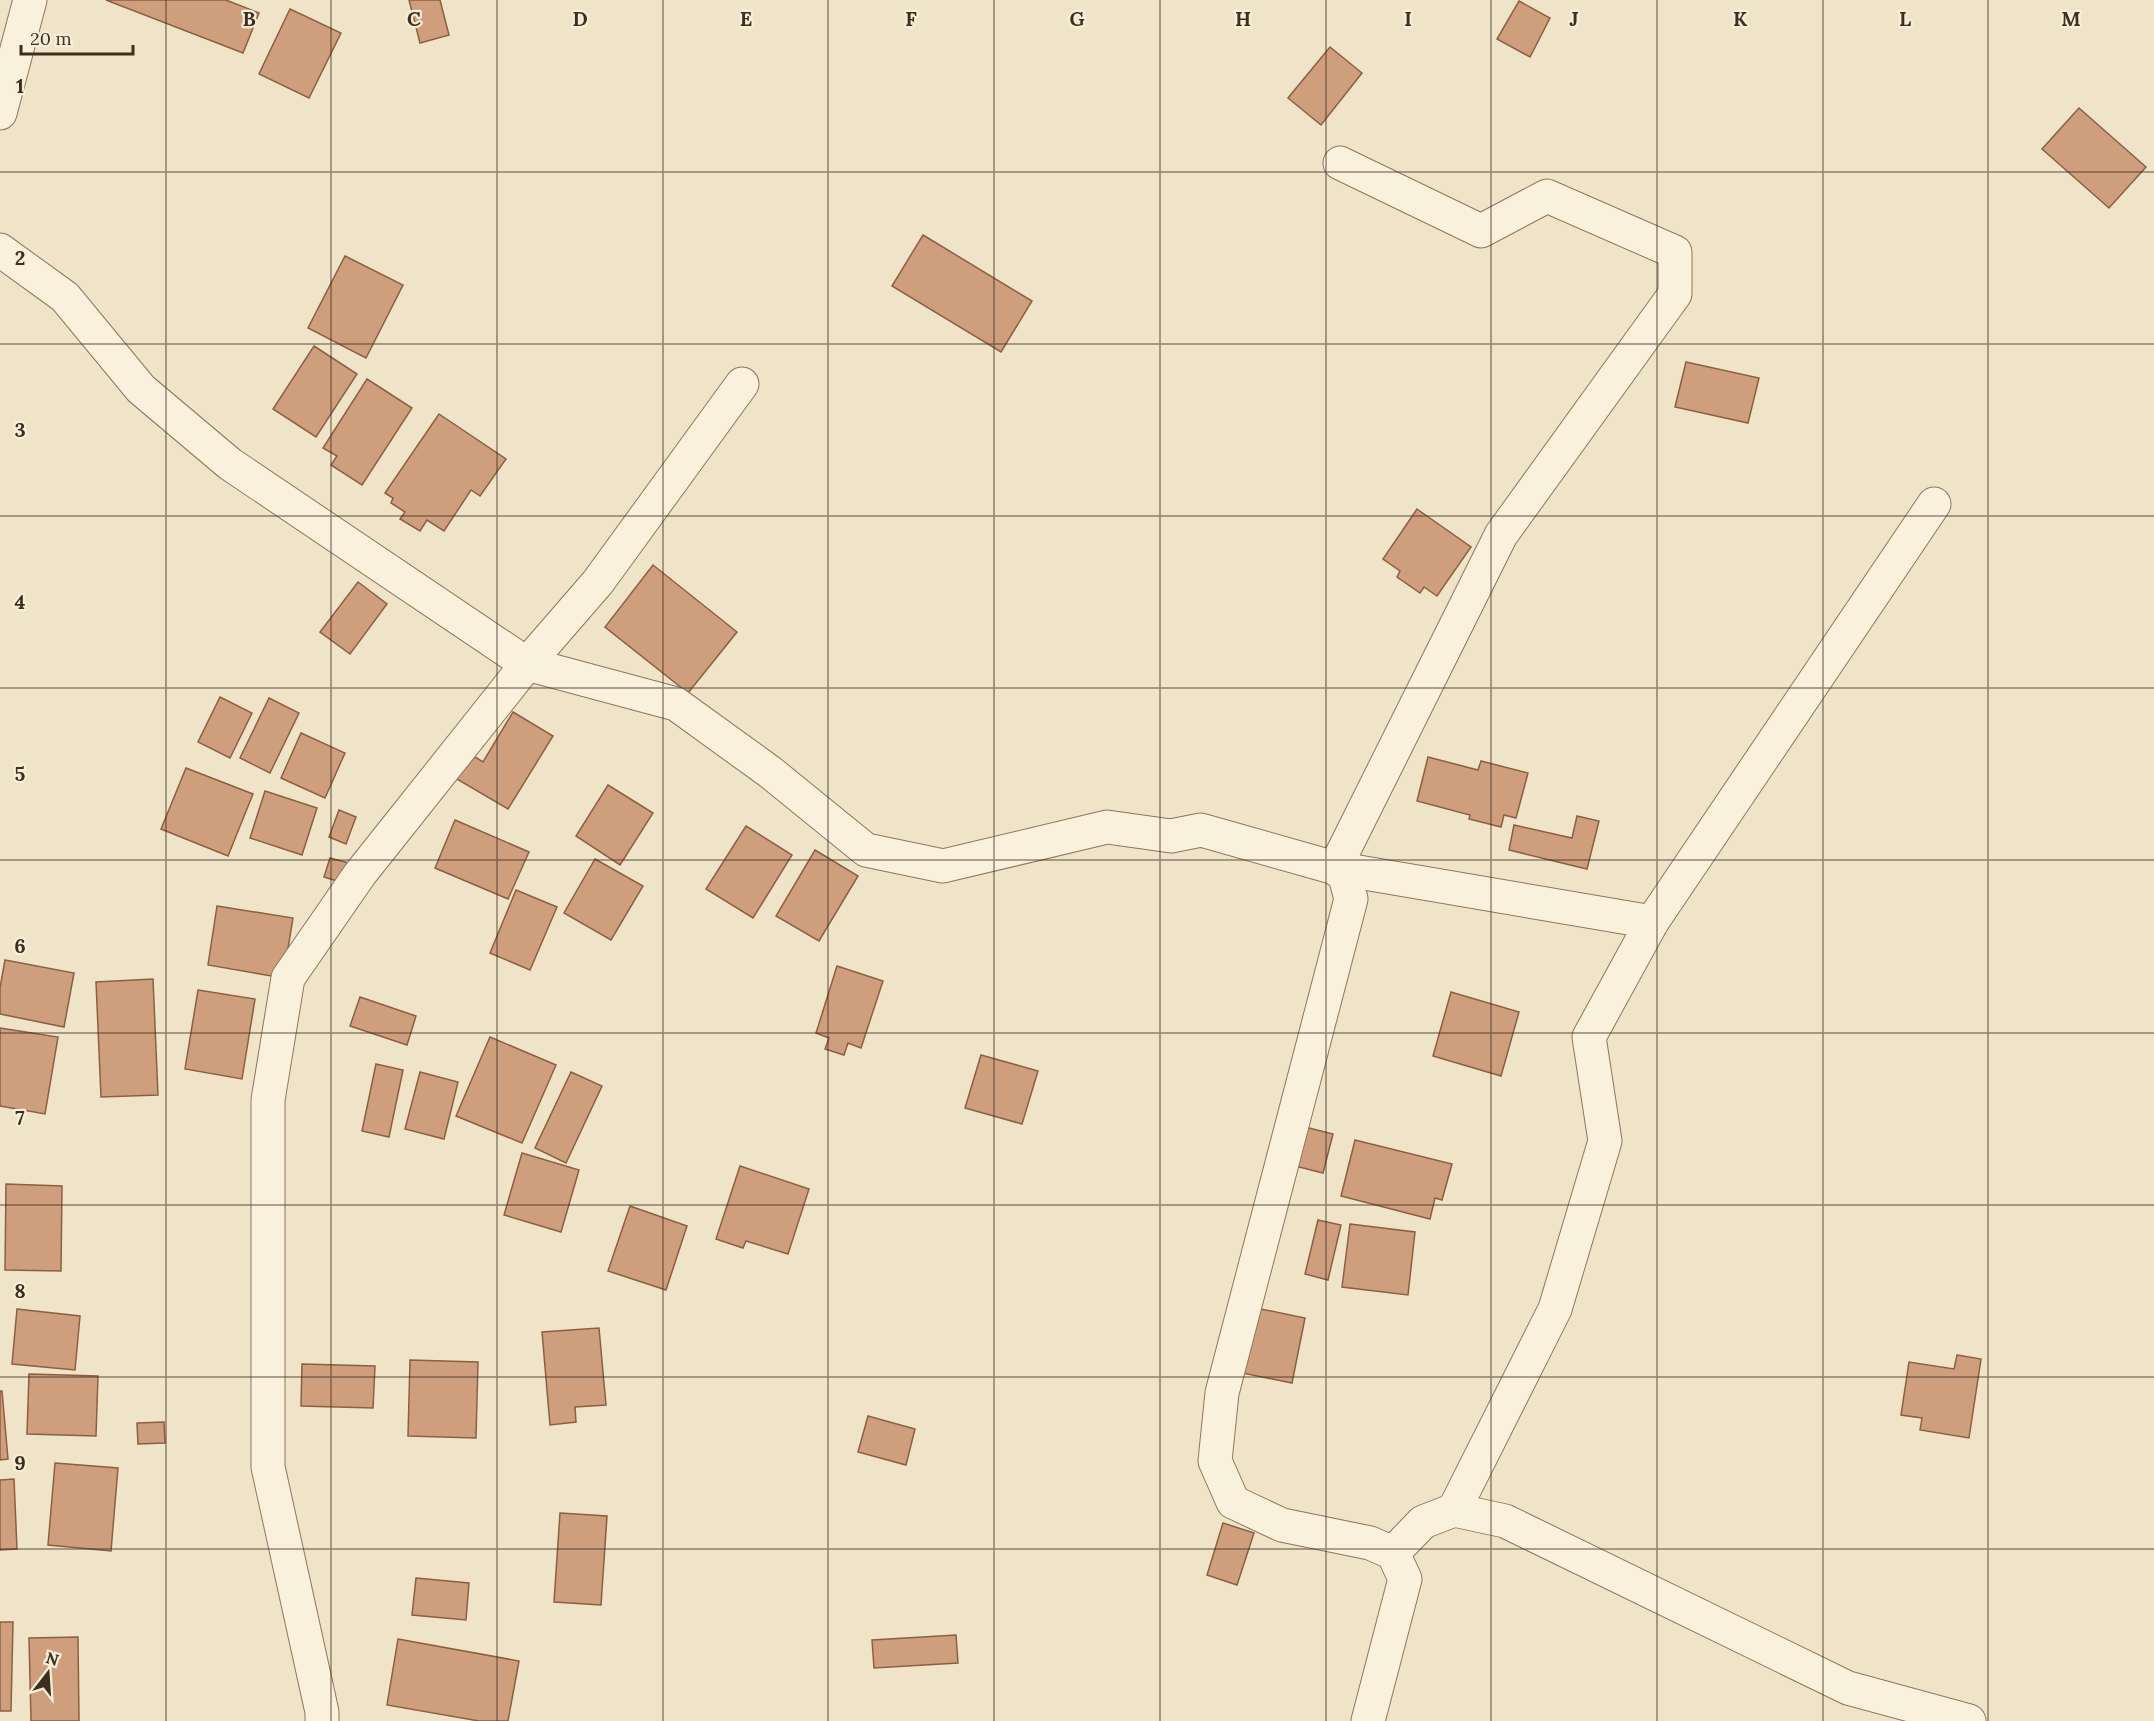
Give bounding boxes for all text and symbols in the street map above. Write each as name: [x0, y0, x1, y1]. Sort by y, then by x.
text: B: [242, 6, 256, 31]
text: C: [407, 6, 421, 31]
text: D: [572, 6, 588, 31]
text: E: [740, 6, 752, 31]
text: F: [905, 6, 917, 31]
text: G: [1069, 6, 1085, 31]
text: H: [1235, 6, 1251, 31]
text: I: [1404, 6, 1412, 31]
text: J: [1569, 6, 1579, 31]
text: K: [1733, 6, 1748, 31]
text: L: [1899, 6, 1911, 31]
text: M: [2061, 6, 2081, 31]
scale bar: [21, 18, 134, 56]
text: 20 m: [30, 27, 72, 50]
text: 1: [16, 73, 24, 98]
text: 2: [15, 245, 25, 270]
text: 3: [14, 417, 26, 442]
text: 4: [15, 589, 26, 614]
text: 5: [15, 761, 26, 786]
text: 6: [14, 933, 26, 958]
text: 7: [15, 1105, 25, 1130]
text: 8: [14, 1278, 26, 1303]
text: 9: [14, 1450, 26, 1475]
north arrow: [18, 1643, 78, 1703]
text: N: [44, 1647, 61, 1670]

